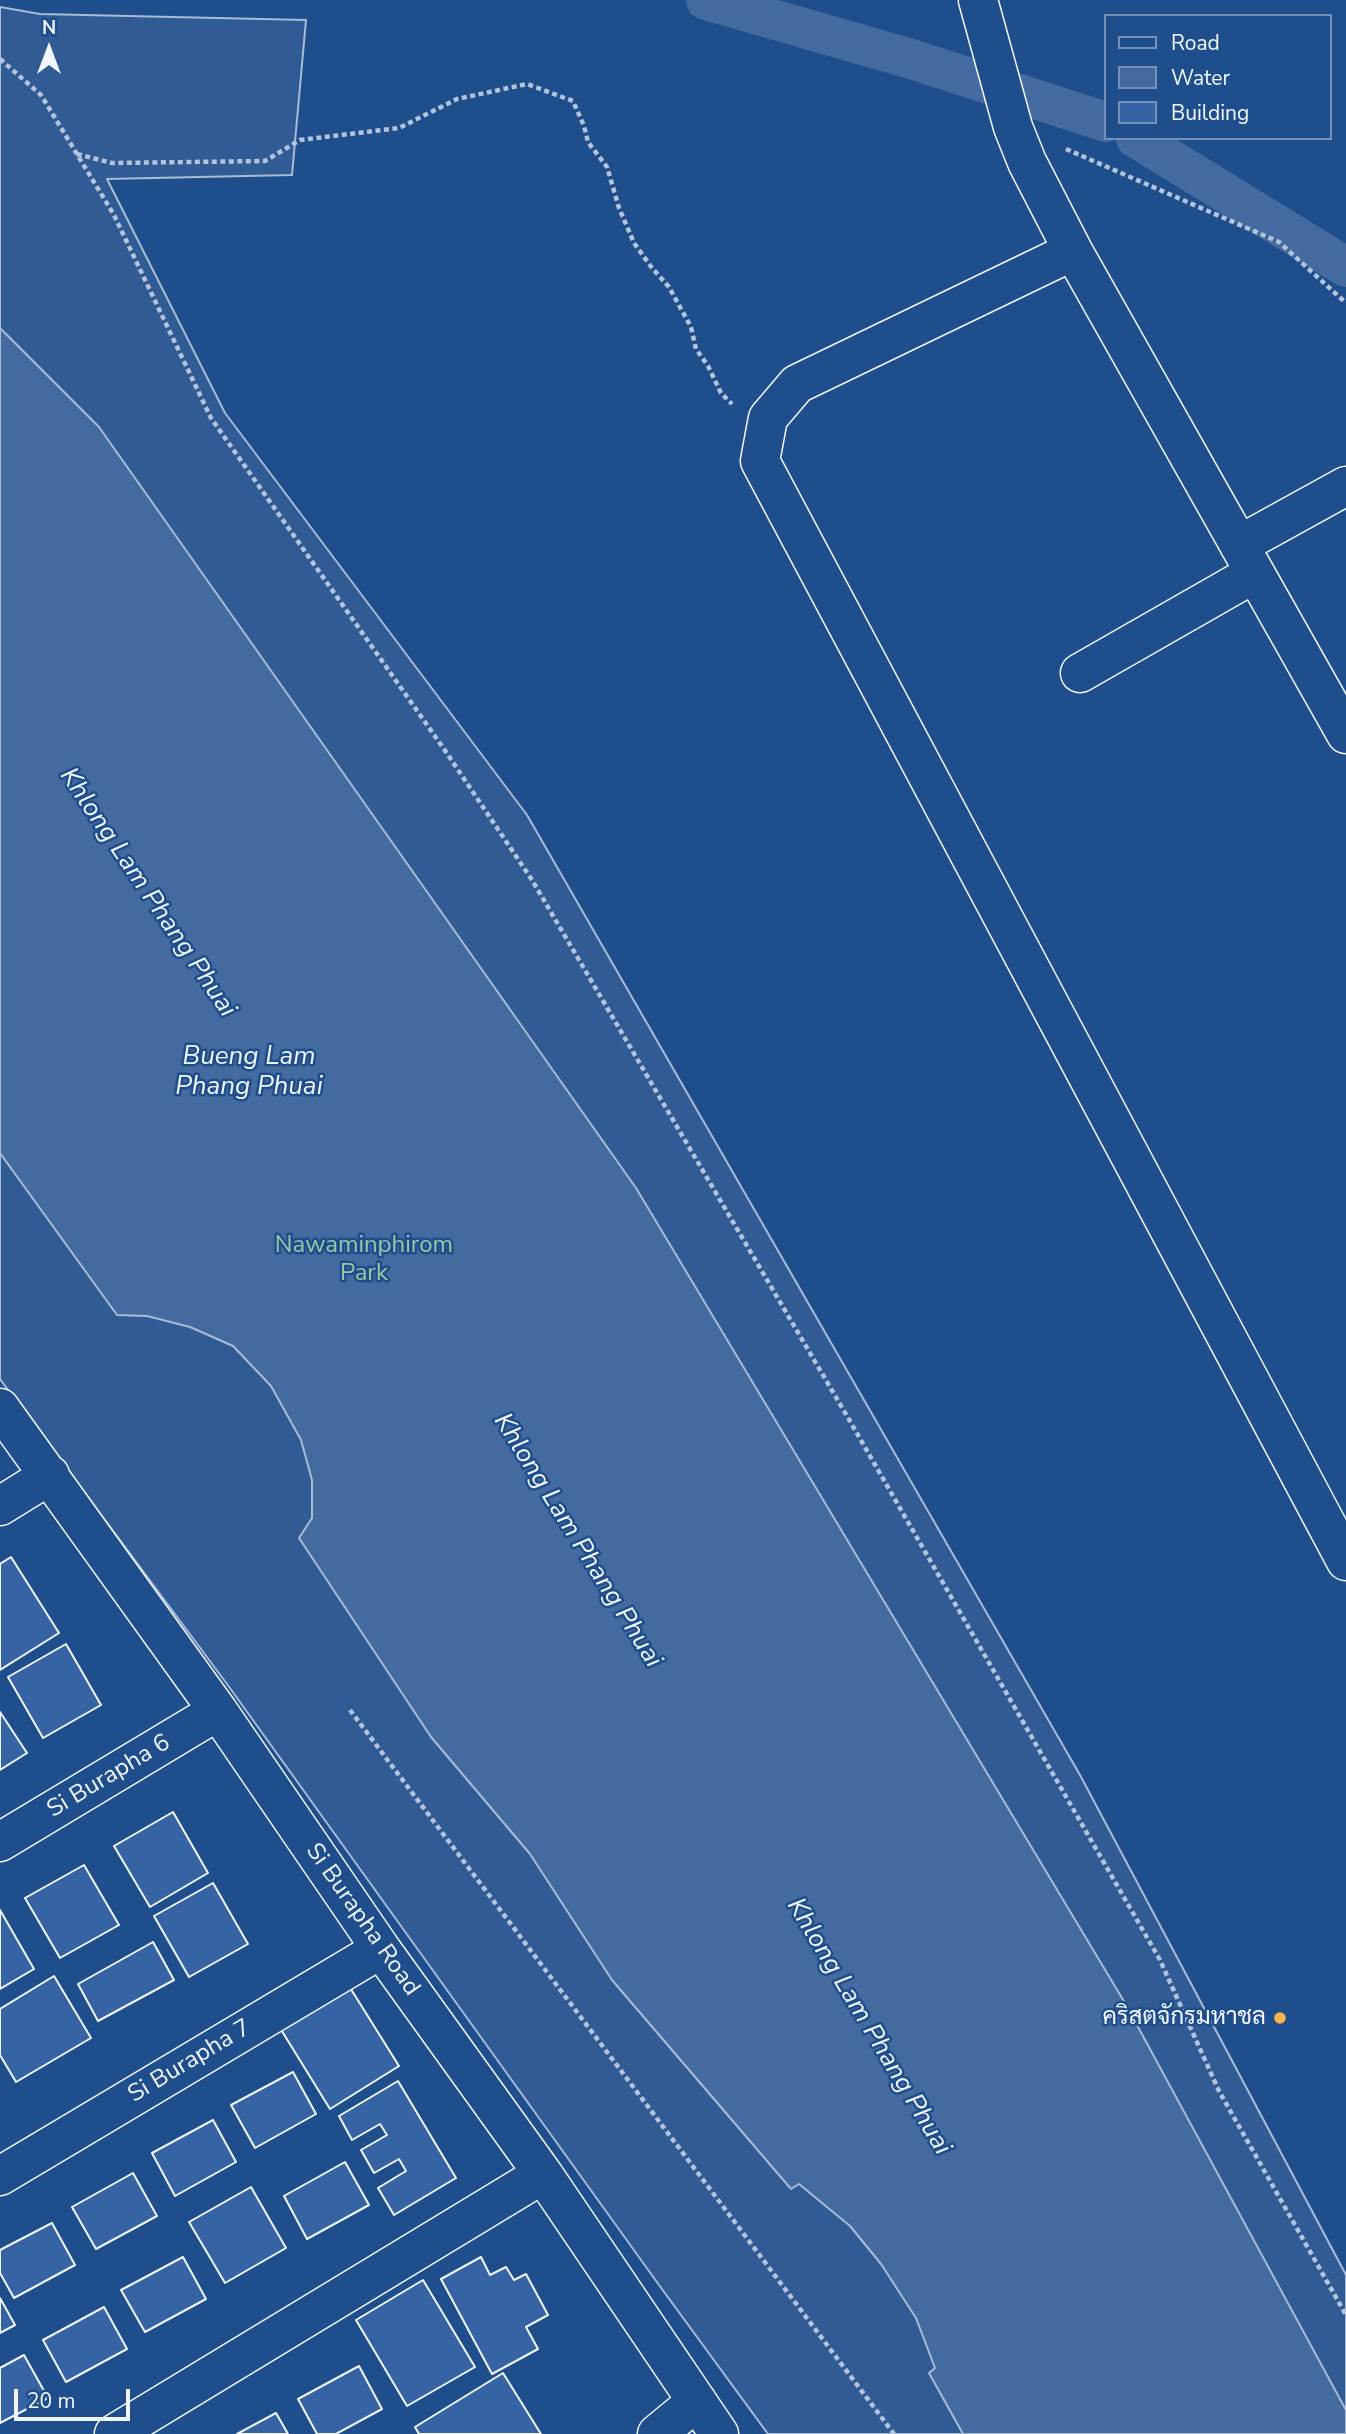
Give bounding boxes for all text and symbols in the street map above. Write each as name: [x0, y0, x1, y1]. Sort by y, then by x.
north arrow: [14, 14, 84, 84]
legend: [1104, 14, 1332, 140]
text: N: [42, 15, 56, 41]
text: Road: [1171, 29, 1220, 57]
text: Water: [1171, 64, 1230, 92]
text: Building: [1171, 99, 1249, 127]
water label: Khlong Lam Phang Phuai: [52, 762, 242, 1024]
water label: Bueng Lam Phang Phuai: [175, 1042, 323, 1104]
park label: Nawaminphirom Park: [275, 1232, 453, 1288]
water label: Khlong Lam Phang Phuai: [486, 1408, 668, 1674]
street label: Si Burapha 6: [42, 1729, 176, 1825]
street label: Si Burapha Road: [299, 1838, 425, 2002]
water label: Khlong Lam Phang Phuai: [779, 1893, 957, 2161]
place label: คริสตจักรมหาชล: [1103, 2004, 1266, 2032]
marker: คริสตจักรมหาชล: [1272, 2010, 1288, 2026]
street label: Si Burapha 7: [123, 2014, 257, 2110]
scale bar: [18, 2374, 133, 2418]
text: 20 m: [27, 2387, 76, 2415]

